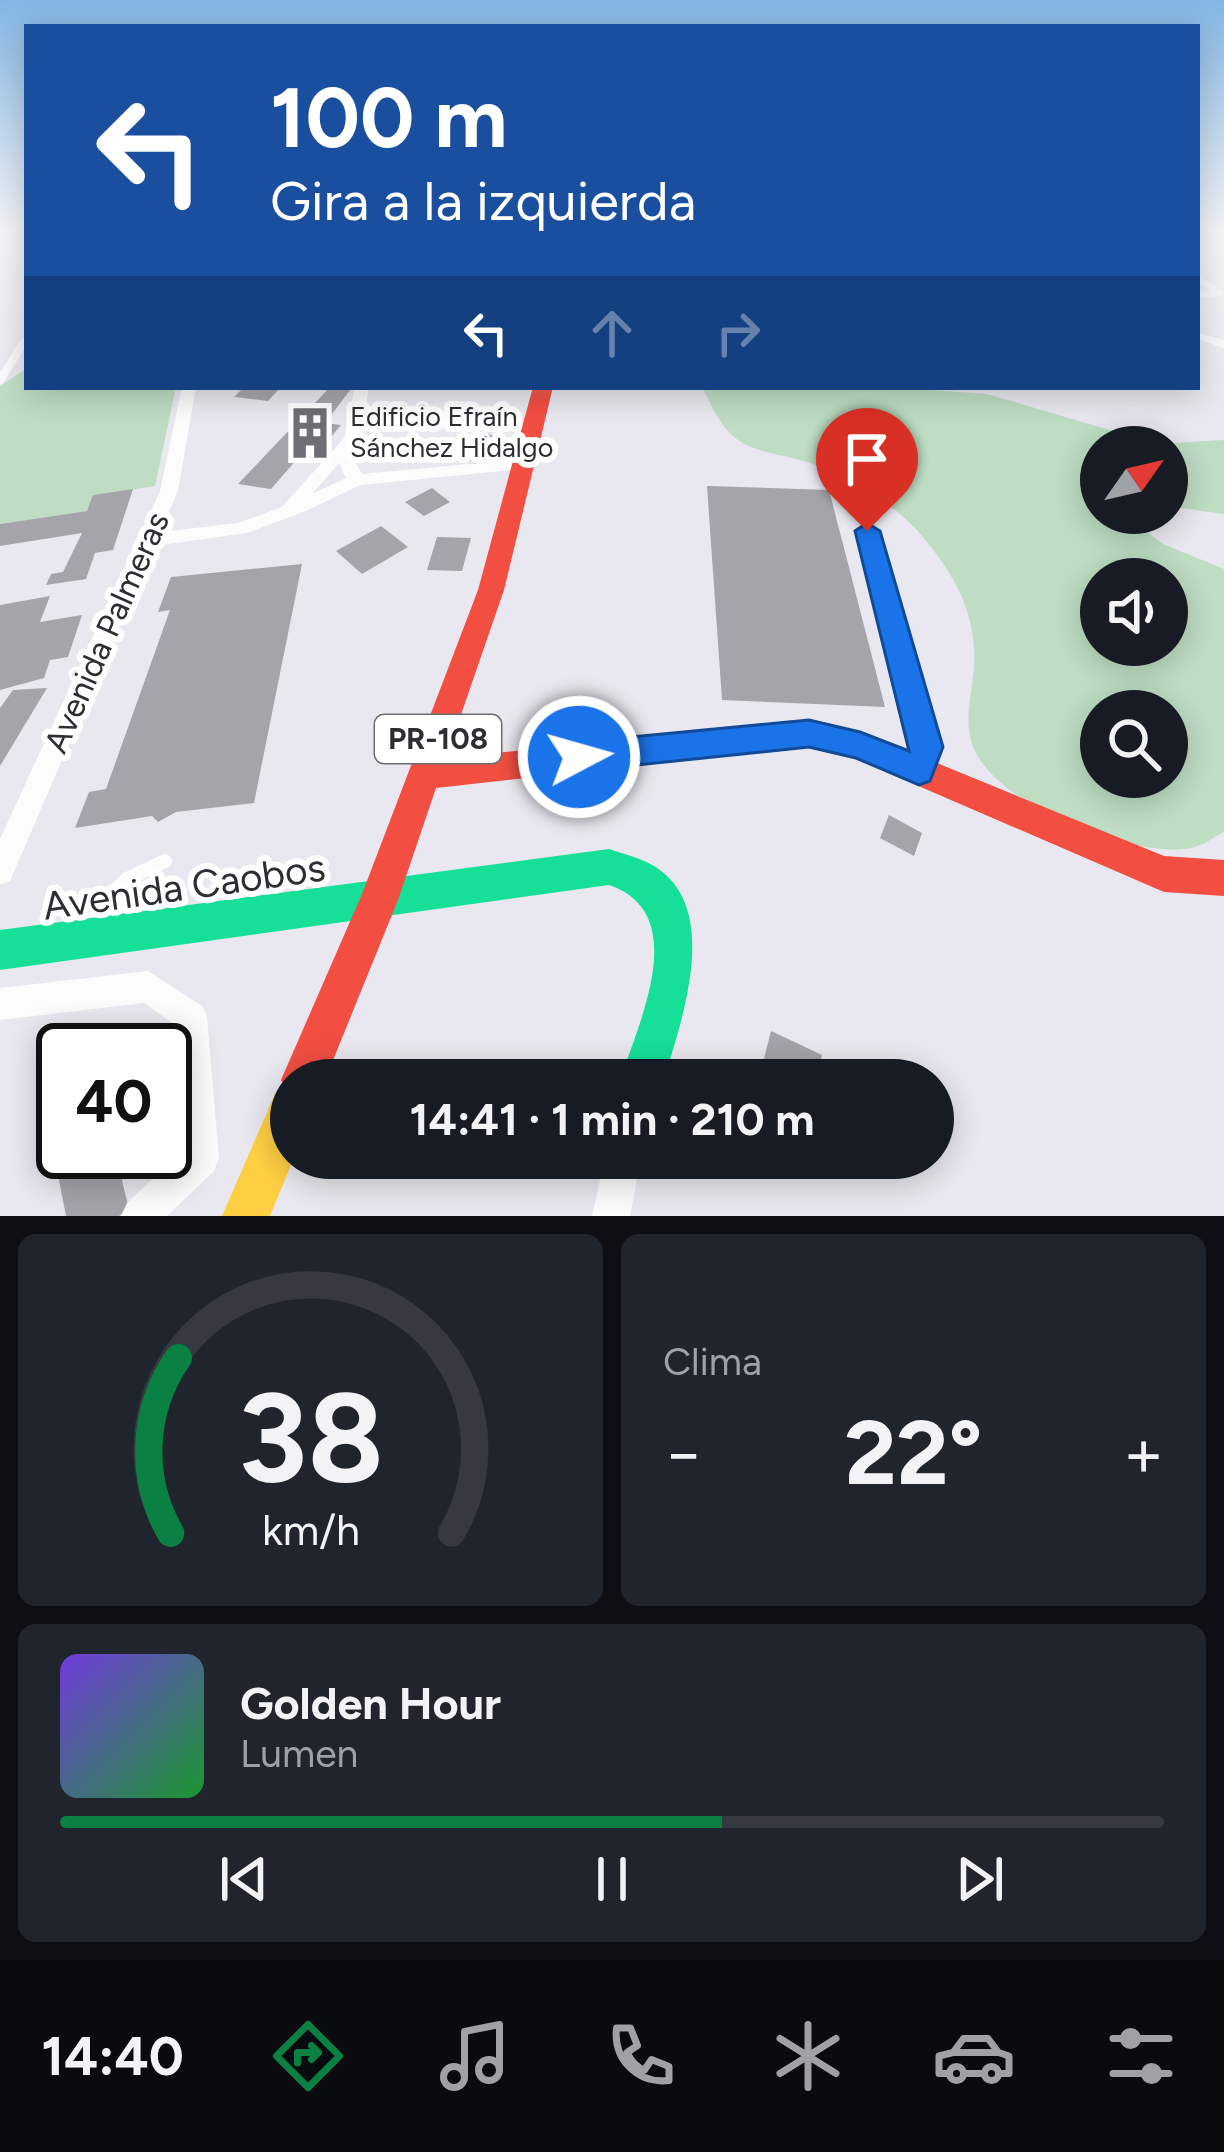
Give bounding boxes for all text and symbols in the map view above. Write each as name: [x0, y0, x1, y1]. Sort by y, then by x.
text: 100 m: [270, 67, 508, 168]
icon: left: [72, 72, 228, 228]
text: Gira a la izquierda: [270, 169, 696, 234]
icon: left: [453, 300, 519, 366]
icon: ahead: [579, 300, 645, 366]
icon: right: [705, 300, 771, 366]
place label: Edificio Efraín Sánchez Hidalgo: [350, 400, 553, 464]
building icon: Edificio Efraín Sánchez Hidalgo: [281, 404, 339, 462]
pin: [816, 408, 918, 531]
icon: arrive: [834, 426, 900, 492]
north arrow: [1080, 426, 1188, 534]
map controls: [1080, 426, 1188, 798]
street label: Avenida Palmeras: [36, 506, 177, 759]
button: sound: [1080, 558, 1188, 666]
button: search: [1080, 690, 1188, 798]
position arrow: [516, 694, 642, 820]
road number: PR-108: [375, 715, 501, 763]
street label: Avenida Caobos: [40, 843, 328, 930]
speed limit sign: 40: [36, 1023, 192, 1179]
text: 14:41 · 1 min · 210 m: [409, 1092, 815, 1146]
text: Clima: [663, 1338, 762, 1385]
text: 38: [238, 1363, 383, 1513]
text: 22°: [844, 1398, 983, 1507]
text: −: [663, 1413, 704, 1493]
text: +: [1123, 1413, 1164, 1493]
text: km/h: [262, 1504, 359, 1556]
text: Golden Hour: [240, 1676, 501, 1730]
text: Lumen: [240, 1730, 358, 1777]
icon: previous: [211, 1846, 277, 1912]
icon: pause: [579, 1846, 645, 1912]
icon: next: [947, 1846, 1013, 1912]
icon: directions: [266, 2014, 350, 2098]
icon: music: [433, 2014, 517, 2098]
icon: phone: [599, 2014, 683, 2098]
icon: climate: [766, 2014, 850, 2098]
icon: car: [932, 2014, 1016, 2098]
icon: filters: [1099, 2014, 1183, 2098]
text: 14:40: [41, 2024, 184, 2089]

